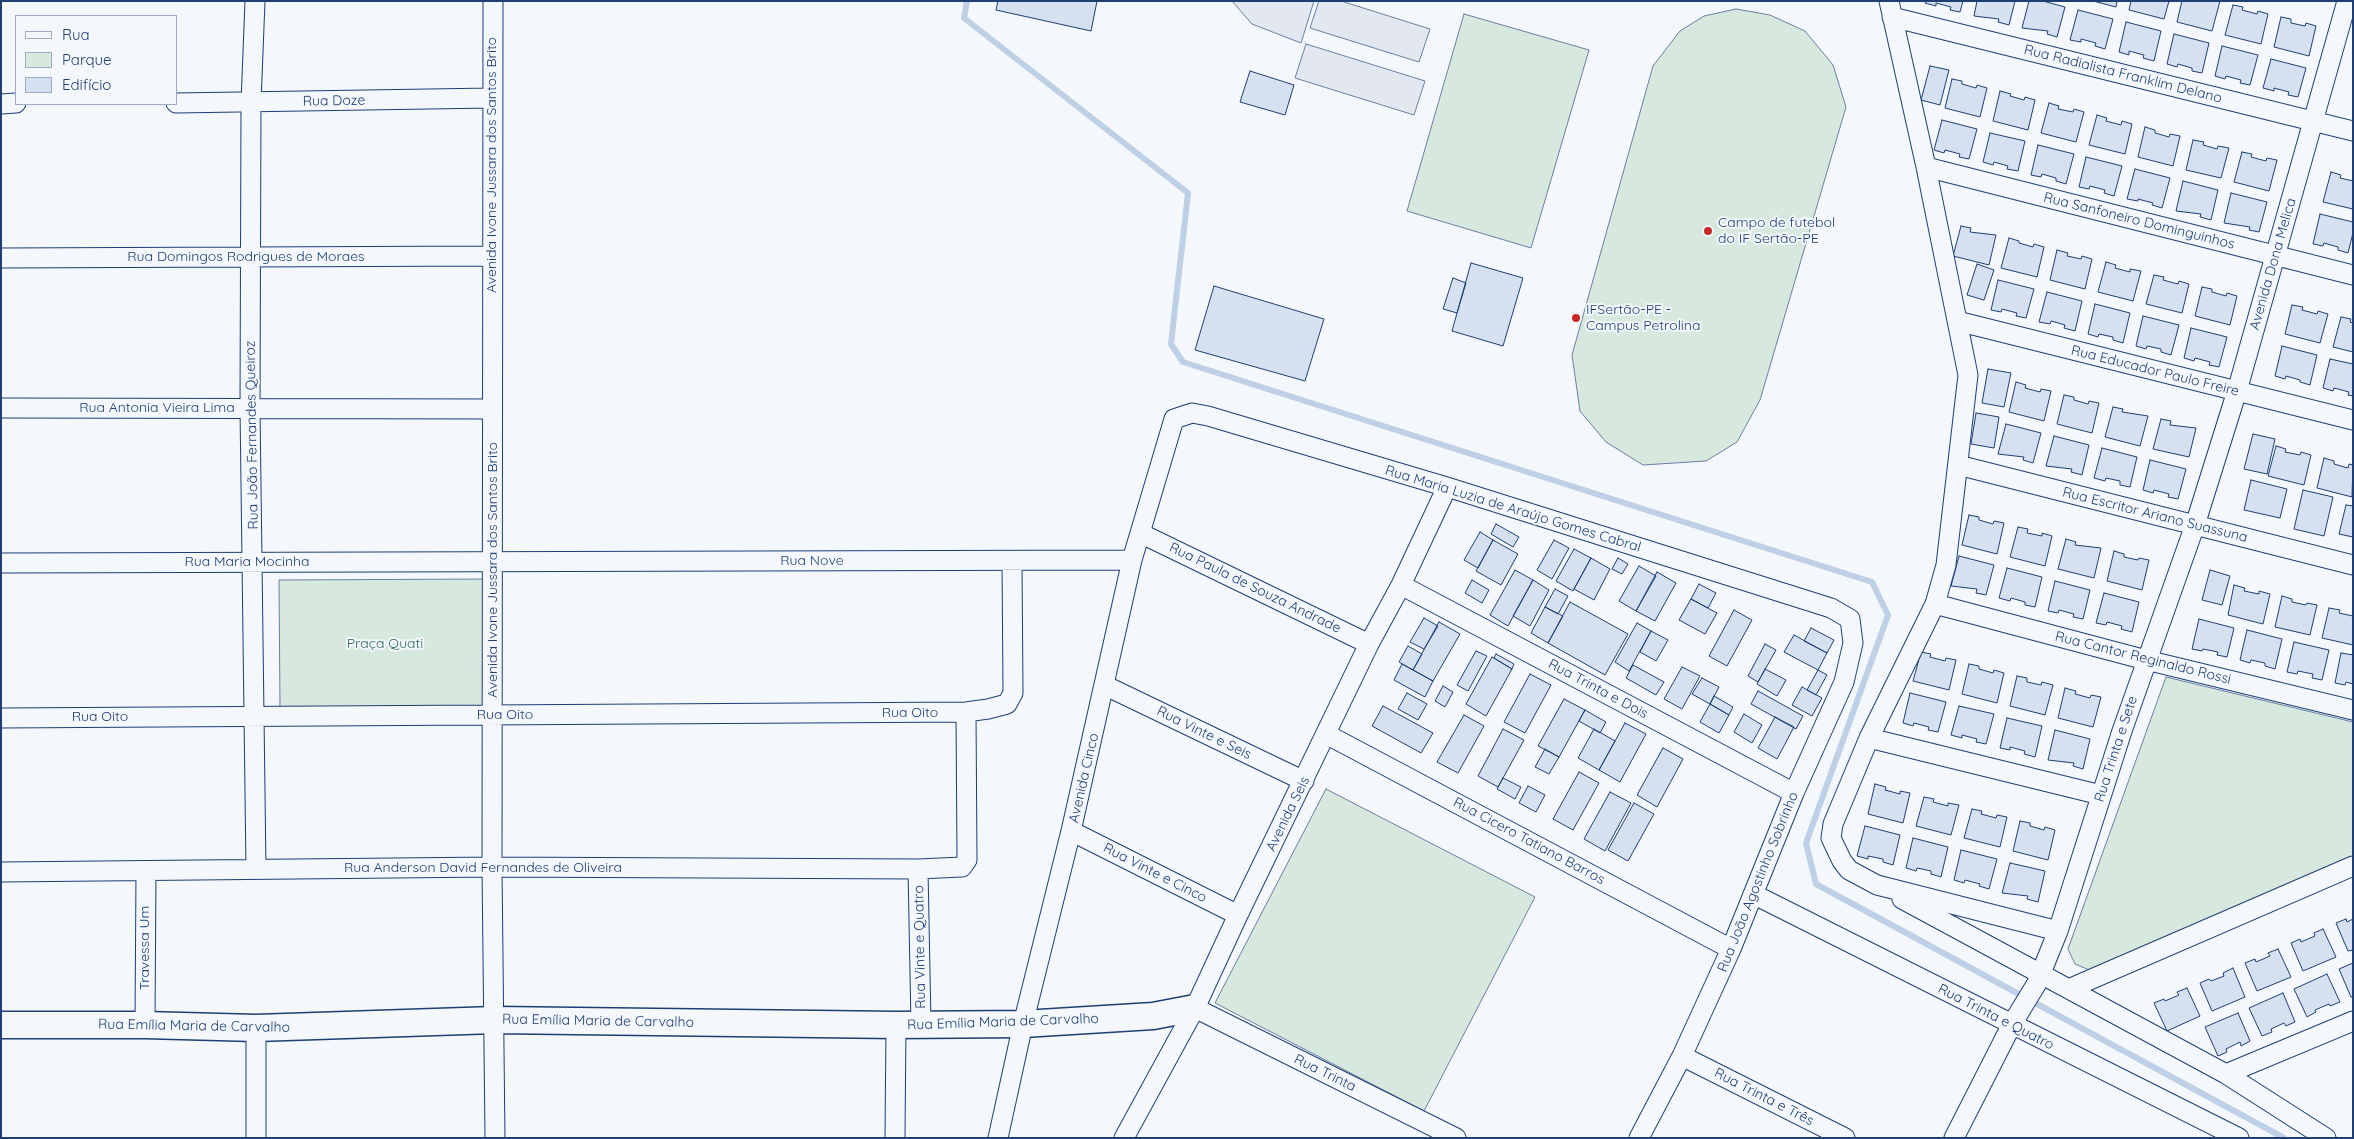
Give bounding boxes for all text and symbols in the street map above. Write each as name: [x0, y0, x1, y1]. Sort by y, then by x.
legend: [15, 15, 178, 105]
text: Rua: [62, 25, 90, 44]
street label: Avenida Ivone Jussara dos Santos Brito: [484, 37, 500, 293]
street label: Rua Radialista Franklim Delano: [2022, 41, 2224, 107]
text: Parque: [62, 50, 112, 69]
text: Edifício: [62, 75, 111, 94]
street label: Rua Doze: [303, 92, 365, 110]
street label: Rua Sanfoneiro Dominguinhos: [2042, 189, 2236, 253]
street label: Avenida Dona Melica: [2246, 196, 2300, 332]
place label: Campo de futebol do IF Sertão-PE: [1718, 215, 1835, 248]
marker: Campo de futebol do IF Sertão-PE: [1702, 225, 1714, 237]
street label: Rua Domingos Rodrigues de Moraes: [127, 249, 365, 265]
place label: IFSertão-PE - Campus Petrolina: [1586, 302, 1700, 334]
marker: IFSertão-PE - Campus Petrolina: [1570, 312, 1582, 324]
street label: Rua João Fernandes Queiroz: [242, 340, 262, 530]
street label: Rua Educador Paulo Freire: [2069, 342, 2241, 400]
street label: Rua Antonia Vieira Lima: [79, 400, 235, 416]
street label: Avenida Ivone Jussara dos Santos Brito: [485, 442, 501, 698]
street label: Rua Maria Luzia de Araújo Gomes Cabral: [1383, 462, 1643, 556]
street label: Rua Escritor Ariano Suassuna: [2061, 484, 2249, 546]
street label: Rua Paula de Souza Andrade: [1166, 539, 1344, 637]
street label: Rua Nove: [780, 553, 844, 569]
street label: Rua Maria Mocinha: [184, 554, 310, 570]
street label: Rua Cantor Reginaldo Rossi: [2053, 628, 2233, 688]
park label: Praça Quati: [347, 636, 423, 652]
street label: Rua Trinta e Dois: [1545, 656, 1651, 722]
street label: Rua Trinta e Sete: [2091, 694, 2141, 804]
street label: Rua Vinte e Seis: [1154, 703, 1254, 763]
street label: Rua Oito: [882, 705, 938, 721]
street label: Rua Oito: [477, 707, 533, 723]
street label: Rua Oito: [72, 709, 128, 725]
street label: Avenida Cinco: [1065, 731, 1103, 825]
street label: Avenida Seis: [1263, 774, 1313, 854]
street label: Rua João Agostinho Sobrinho: [1714, 789, 1802, 975]
street label: Rua Cicero Tatiano Barros: [1450, 794, 1608, 888]
street label: Rua Vinte e Cinco: [1100, 840, 1210, 906]
street label: Rua Anderson David Fernandes de Oliveira: [344, 860, 622, 876]
street label: Rua Vinte e Quatro: [911, 885, 929, 1009]
street label: Travessa Um: [137, 906, 153, 990]
street label: Rua Trinta e Quatro: [1935, 980, 2057, 1054]
street label: Rua Emília Maria de Carvalho: [907, 1010, 1099, 1034]
street label: Rua Emília Maria de Carvalho: [502, 1011, 694, 1031]
street label: Rua Emília Maria de Carvalho: [98, 1016, 290, 1036]
street label: Rua Trinta: [1291, 1051, 1359, 1095]
street label: Rua Trinta e Três: [1711, 1065, 1817, 1129]

